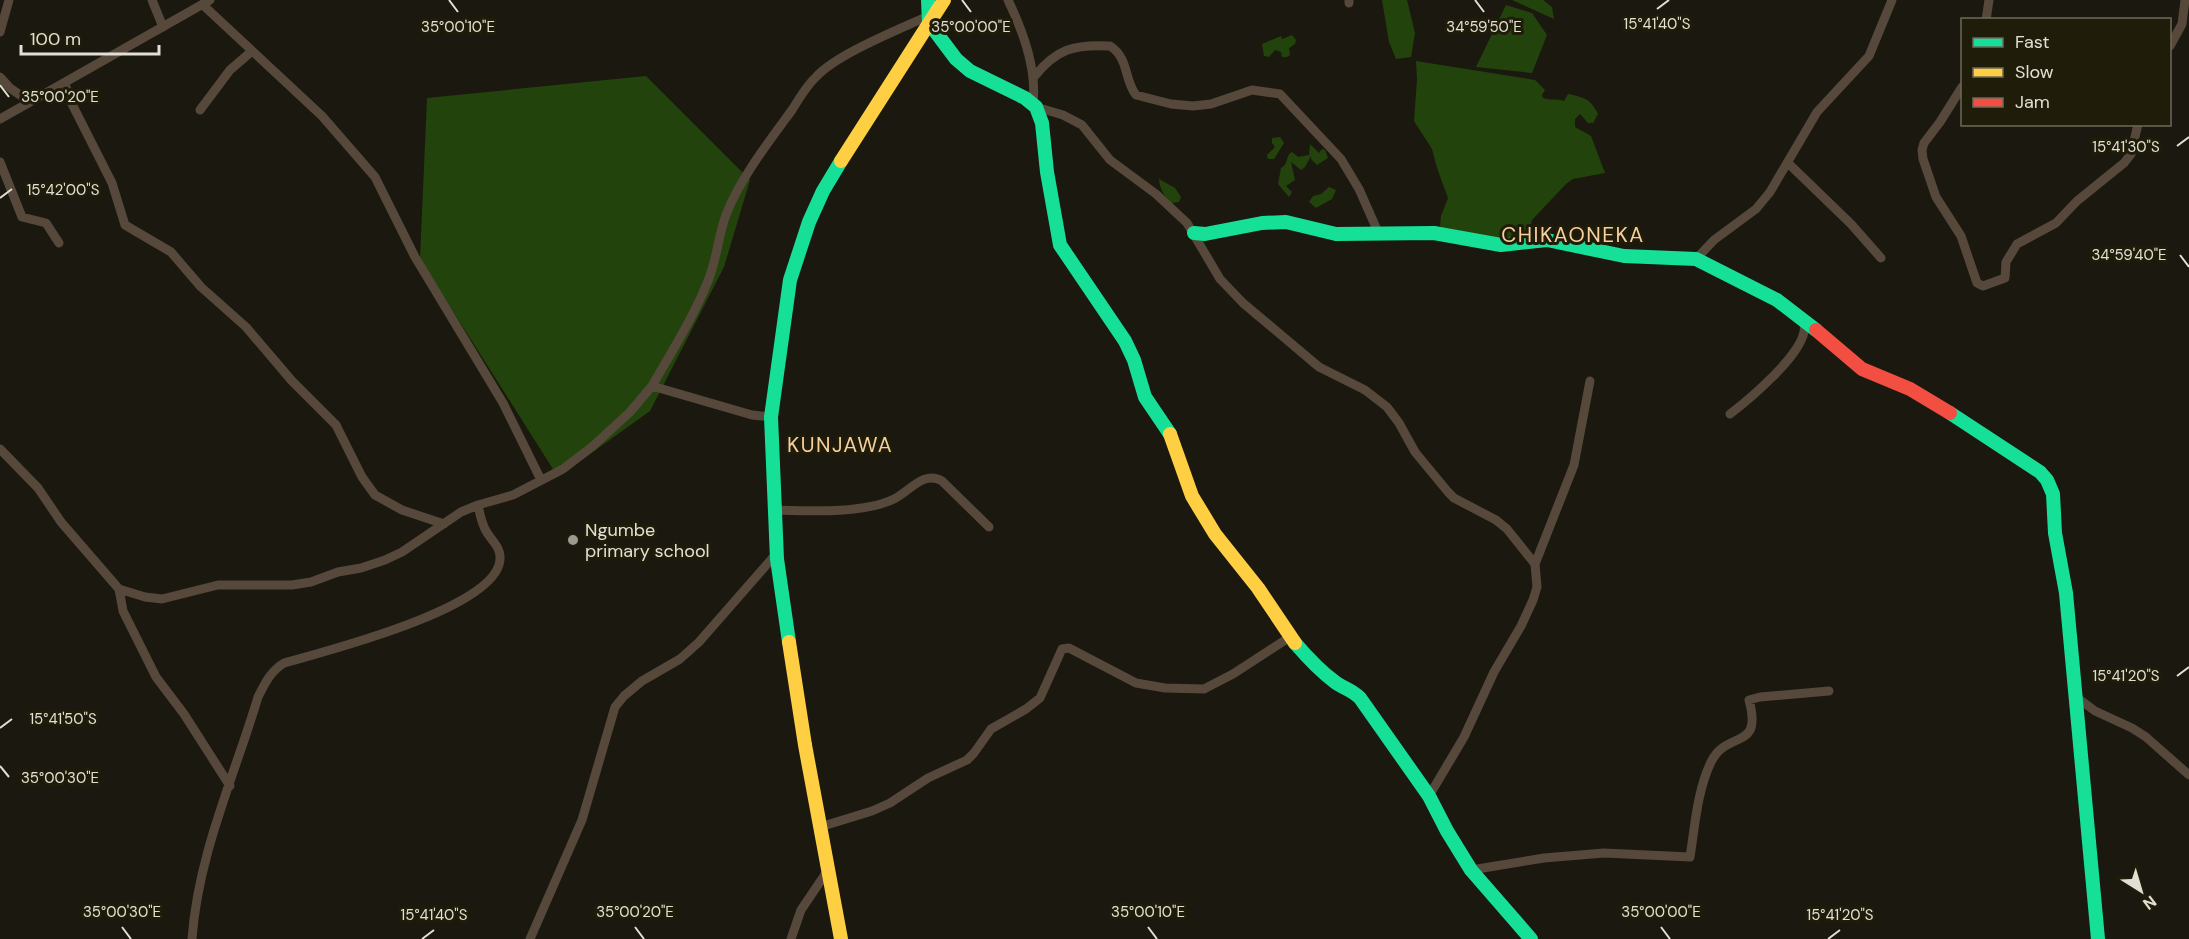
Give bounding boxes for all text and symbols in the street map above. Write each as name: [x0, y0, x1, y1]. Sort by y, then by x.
text: 15°41'40"S: [1624, 14, 1691, 34]
text: 35°00'10"E: [421, 17, 495, 37]
text: 35°00'00"E: [931, 17, 1011, 37]
text: 34°59'50"E: [1446, 17, 1522, 37]
scale bar: [21, 18, 159, 56]
legend: [1961, 18, 2171, 126]
text: 100 m: [30, 27, 81, 51]
text: Fast: [2015, 30, 2050, 54]
text: Slow: [2015, 60, 2054, 84]
text: 35°00'20"E: [21, 87, 99, 107]
text: Jam: [2015, 90, 2050, 114]
text: 15°41'30"S: [2092, 137, 2160, 157]
text: 15°42'00"S: [27, 180, 100, 200]
district label: CHIKAONEKA: [1501, 221, 1645, 249]
text: 34°59'40"E: [2091, 245, 2167, 265]
district label: KUNJAWA: [787, 431, 893, 459]
place label: Ngumbe primary school: [585, 518, 710, 563]
marker: Ngumbe primary school: [566, 533, 580, 547]
text: 15°41'20"S: [2093, 666, 2160, 686]
text: 15°41'50"S: [29, 709, 97, 729]
text: 35°00'30"E: [21, 768, 99, 788]
north arrow: [2111, 861, 2171, 921]
text: N: [2139, 891, 2161, 914]
text: 35°00'30"E: [83, 902, 161, 922]
text: 35°00'20"E: [596, 902, 674, 922]
text: 35°00'10"E: [1111, 902, 1185, 922]
text: 35°00'00"E: [1621, 902, 1701, 922]
text: 15°41'40"S: [401, 905, 468, 925]
text: 15°41'20"S: [1807, 905, 1874, 925]

